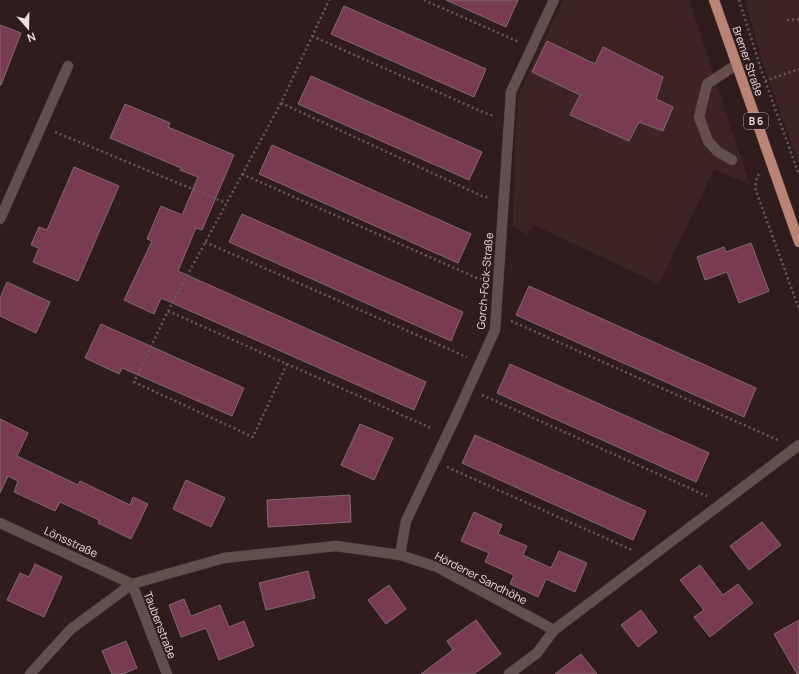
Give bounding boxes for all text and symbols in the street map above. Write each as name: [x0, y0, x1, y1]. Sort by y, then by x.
north arrow: [8, 8, 48, 48]
street label: Bremer Straße: [730, 24, 768, 98]
text: N: [25, 29, 38, 46]
road number: B 6: [744, 113, 768, 129]
street label: Gorch-Fock-Straße: [473, 231, 496, 330]
street label: Lönsstraße: [42, 523, 101, 561]
street label: Hördener Sandhöhe: [433, 548, 530, 608]
street label: Taubenstraße: [141, 589, 180, 661]

